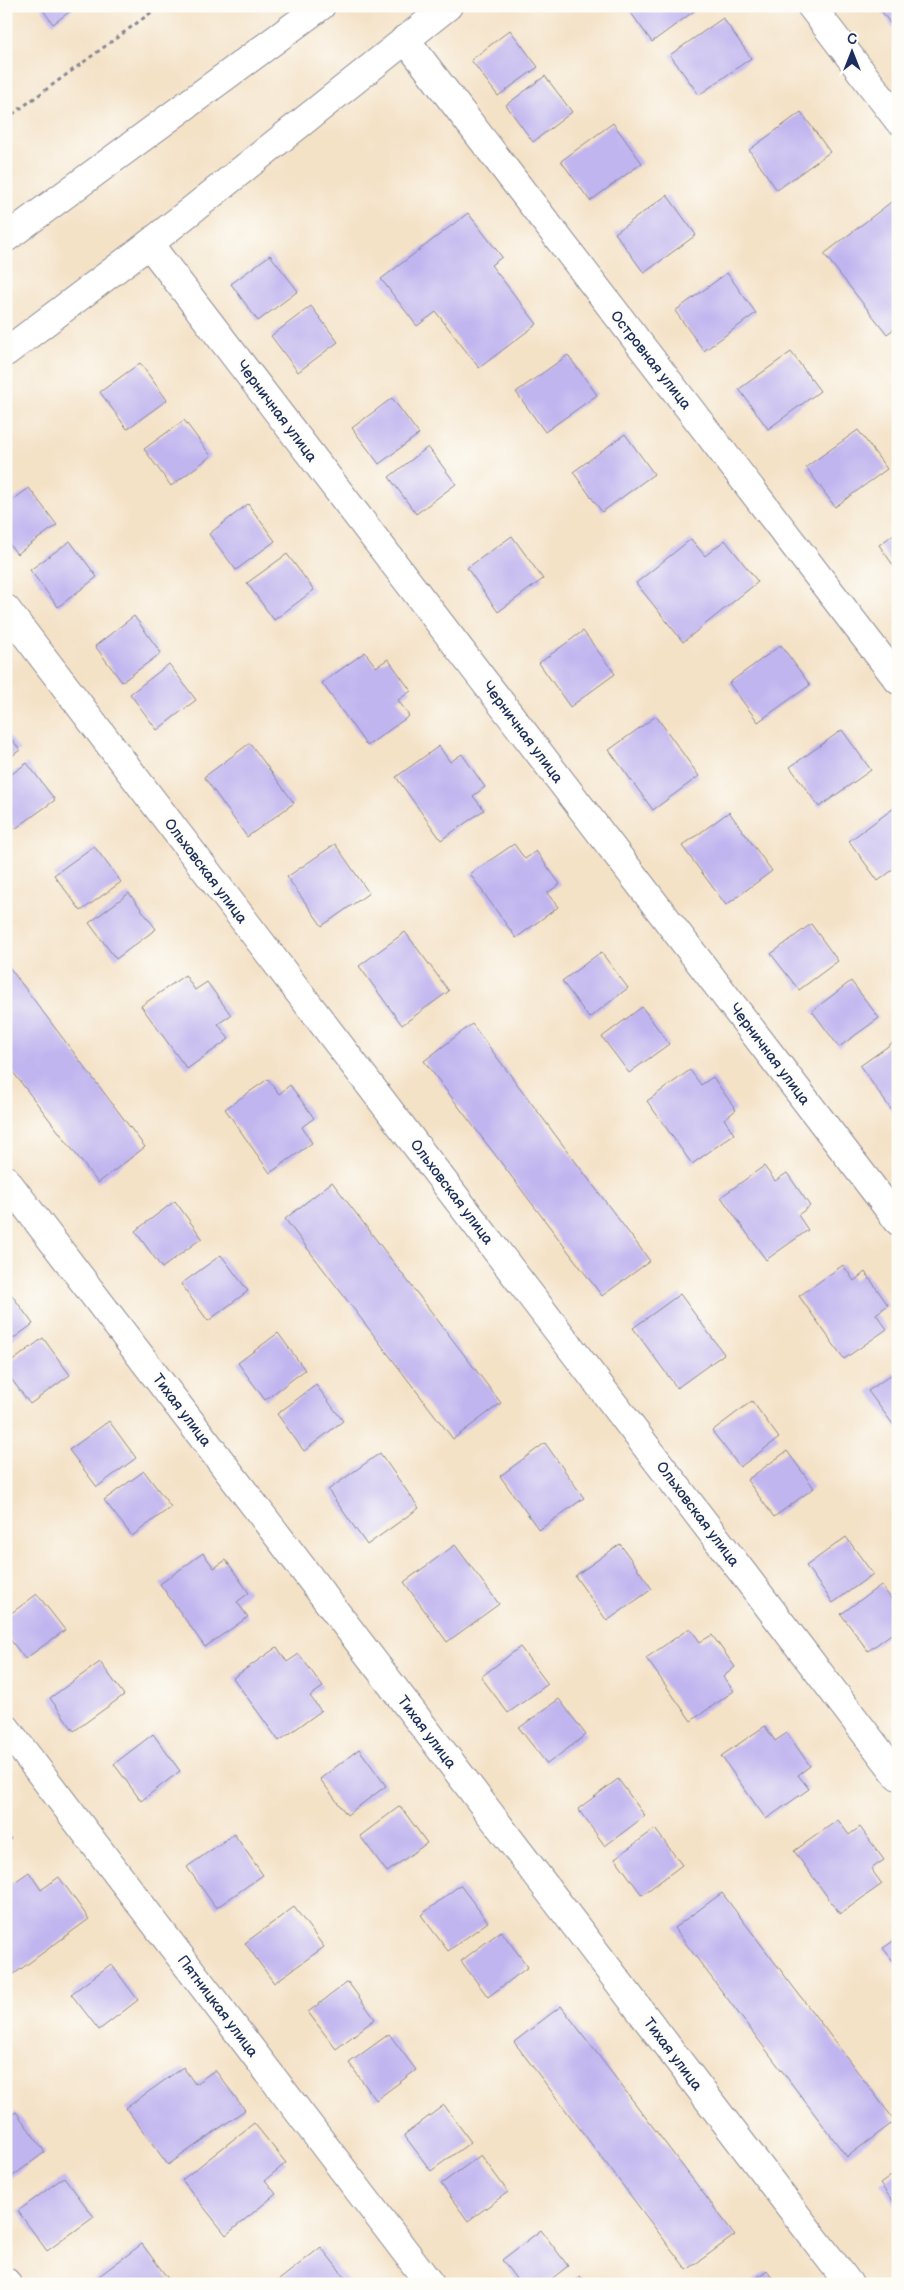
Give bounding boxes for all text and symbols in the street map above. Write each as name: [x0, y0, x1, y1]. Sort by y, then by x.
north arrow: [826, 28, 876, 78]
text: С: [847, 31, 857, 48]
street label: Островная улица: [606, 307, 695, 414]
street label: Черничная улица: [232, 357, 321, 466]
street label: Черничная улица: [478, 678, 567, 787]
street label: Ольховская улица: [160, 815, 251, 928]
street label: Черничная улица: [725, 1000, 814, 1109]
street label: Ольховская улица: [406, 1136, 497, 1249]
street label: Тихая улица: [148, 1370, 215, 1451]
street label: Ольховская улица: [652, 1458, 743, 1571]
street label: Тихая улица: [393, 1692, 460, 1773]
street label: Пятницкая улица: [173, 1952, 262, 2061]
street label: Тихая улица: [639, 2014, 706, 2095]

